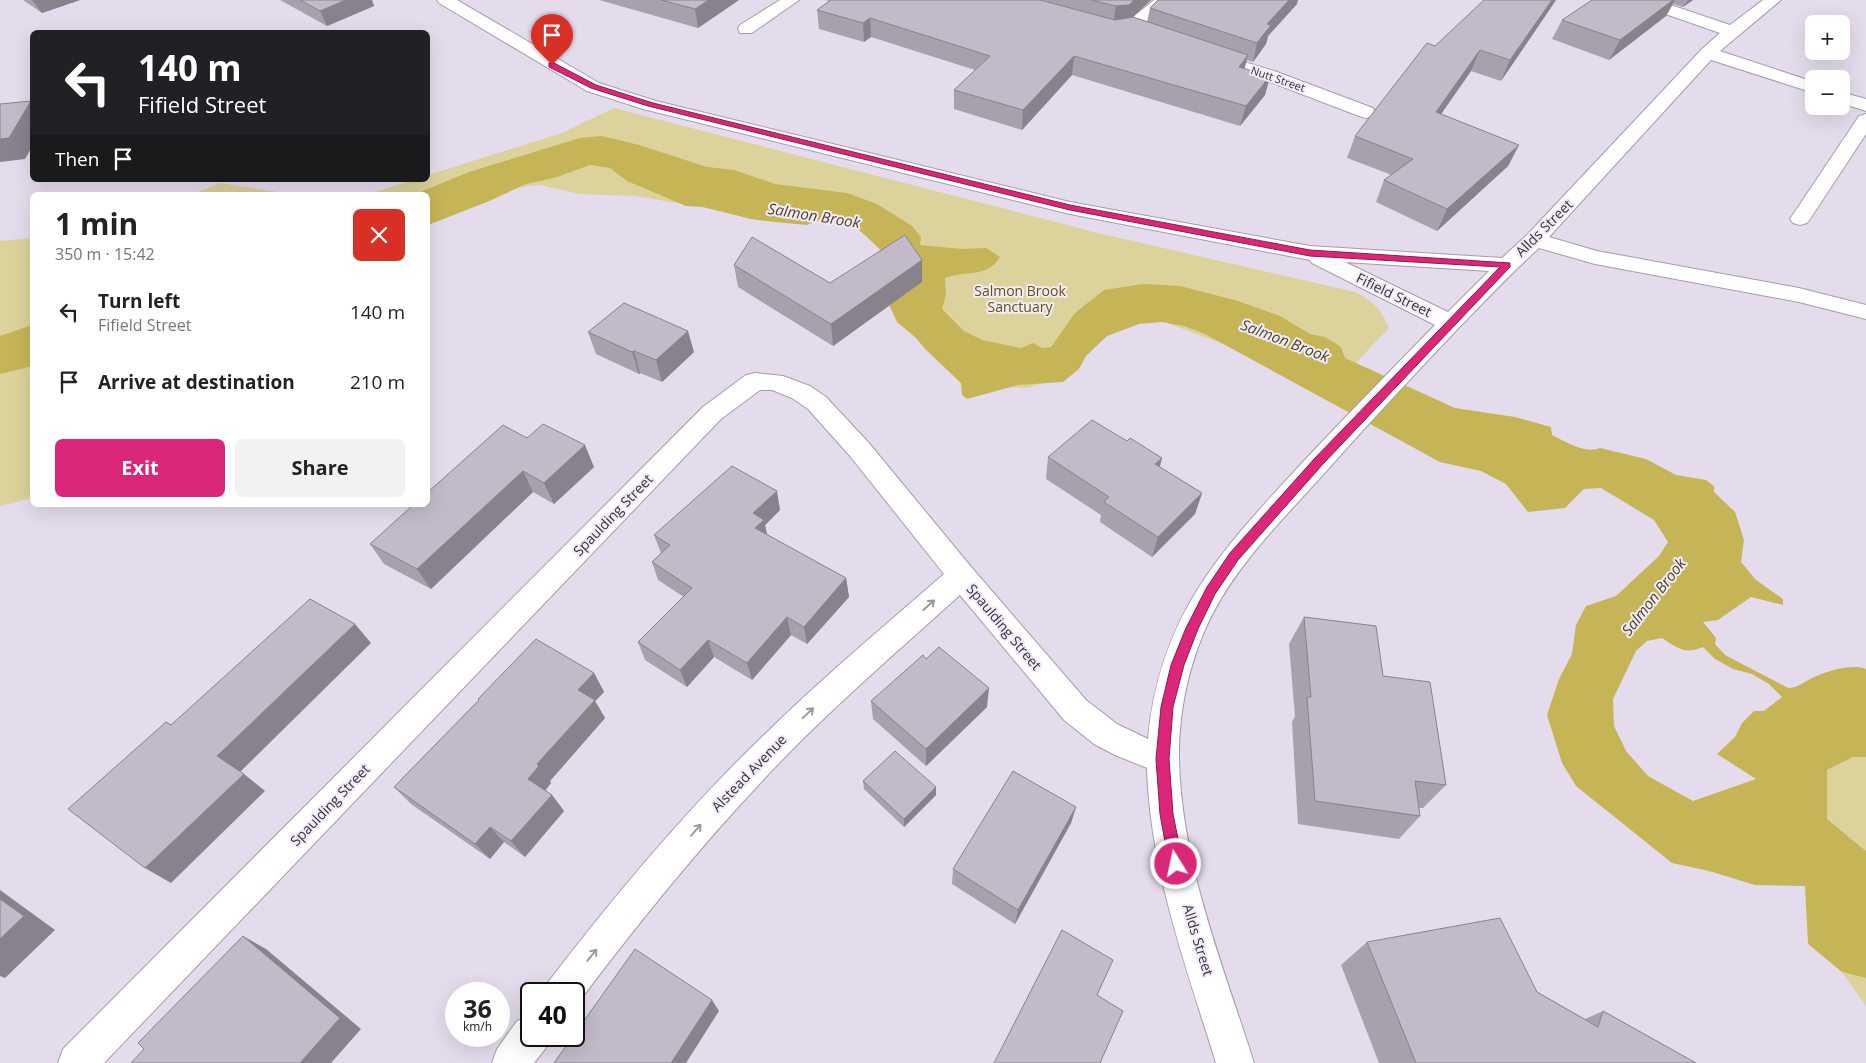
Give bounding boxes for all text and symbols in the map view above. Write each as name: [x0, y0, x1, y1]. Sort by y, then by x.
pin: [531, 14, 573, 65]
map controls: [1805, 15, 1850, 115]
button: +: [1805, 15, 1850, 60]
icon: arrive: [538, 21, 566, 49]
text: 140 m: [138, 44, 242, 91]
icon: left: [55, 50, 120, 115]
street label: Nutt Street: [1249, 62, 1307, 95]
button: −: [1805, 70, 1850, 115]
text: Fifield Street: [138, 89, 266, 119]
icon: arrive: [109, 145, 137, 173]
text: Then: [55, 146, 99, 172]
street label: Allds Street: [1511, 195, 1576, 260]
water label: Salmon Brook: [767, 198, 862, 232]
text: 1 min: [55, 203, 138, 244]
button: close: [353, 209, 405, 261]
text: 350 m · 15:42: [55, 243, 155, 265]
street label: Fifield Street: [1353, 268, 1435, 321]
park label: Salmon Brook Sanctuary: [974, 281, 1066, 316]
text: Turn left: [98, 288, 180, 314]
icon: left: [55, 298, 83, 326]
text: 140 m: [350, 299, 405, 325]
text: Fifield Street: [98, 314, 191, 336]
water label: Salmon Brook: [1238, 314, 1333, 366]
icon: arrive: [55, 368, 83, 396]
text: Arrive at destination: [98, 369, 295, 395]
text: 210 m: [350, 369, 405, 395]
button: Exit: [55, 439, 225, 497]
button: Share: [235, 439, 405, 497]
street label: Spaulding Street: [569, 470, 657, 560]
water label: Salmon Brook: [1617, 553, 1690, 639]
street label: Spaulding Street: [963, 580, 1046, 674]
one-way arrow: [923, 599, 936, 611]
one-way arrow: [802, 707, 815, 719]
street label: Alstead Avenue: [707, 730, 791, 815]
street label: Spaulding Street: [286, 760, 374, 850]
one-way arrow: [690, 824, 701, 837]
position arrow: [1149, 837, 1201, 889]
street label: Allds Street: [1179, 902, 1218, 978]
one-way arrow: [586, 949, 597, 962]
speed limit sign: 40: [520, 982, 585, 1047]
text: 36: [463, 991, 492, 1025]
text: km/h: [463, 1018, 492, 1035]

